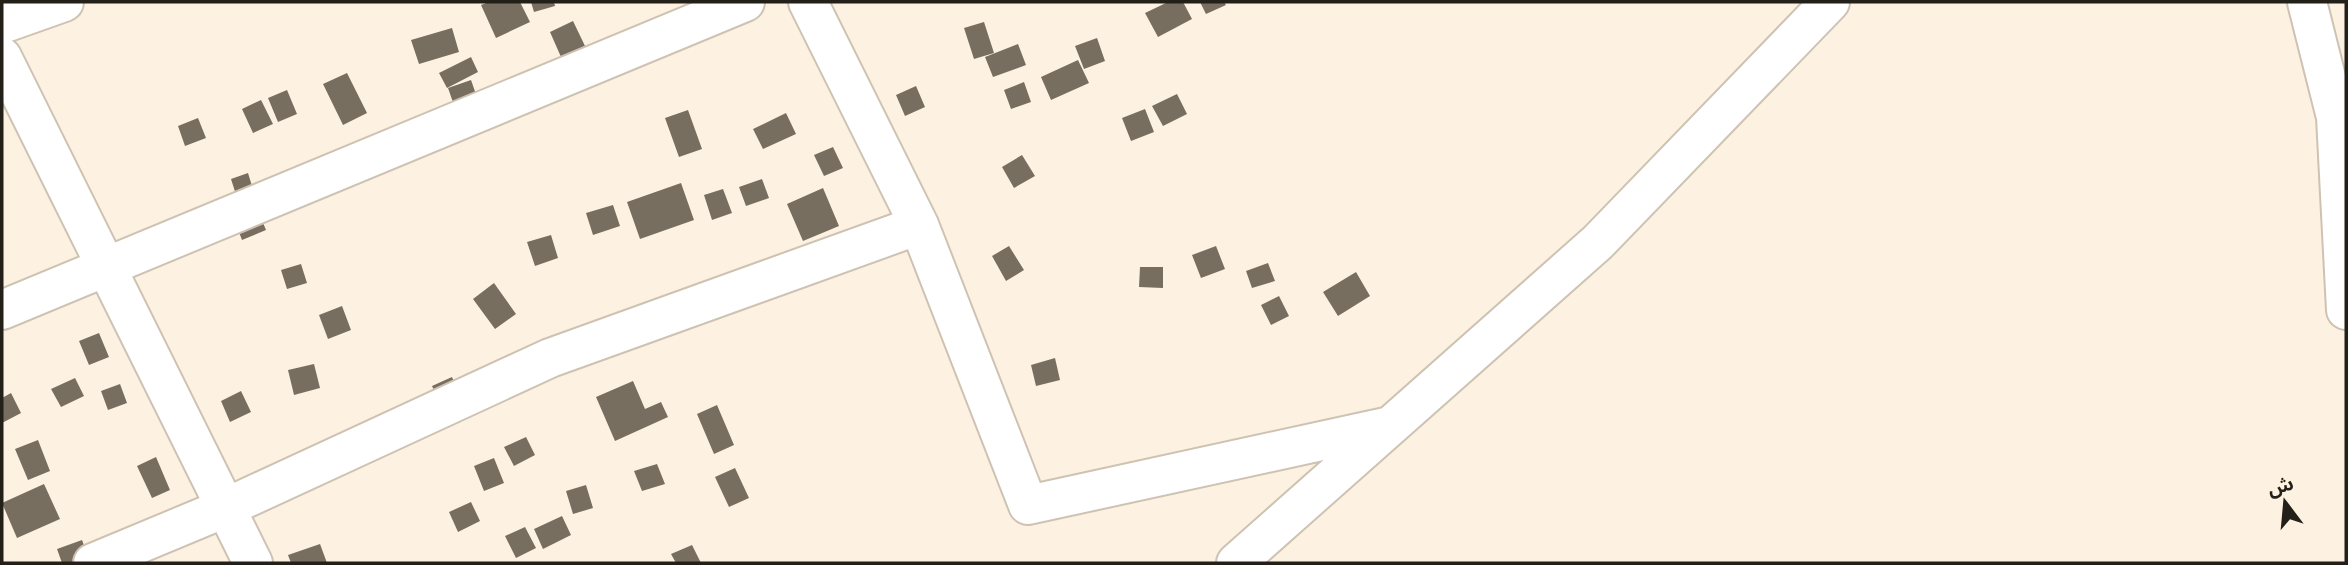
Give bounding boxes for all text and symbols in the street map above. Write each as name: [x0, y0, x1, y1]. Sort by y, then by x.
north arrow: [2250, 467, 2320, 537]
text: ش: [2264, 468, 2297, 503]

